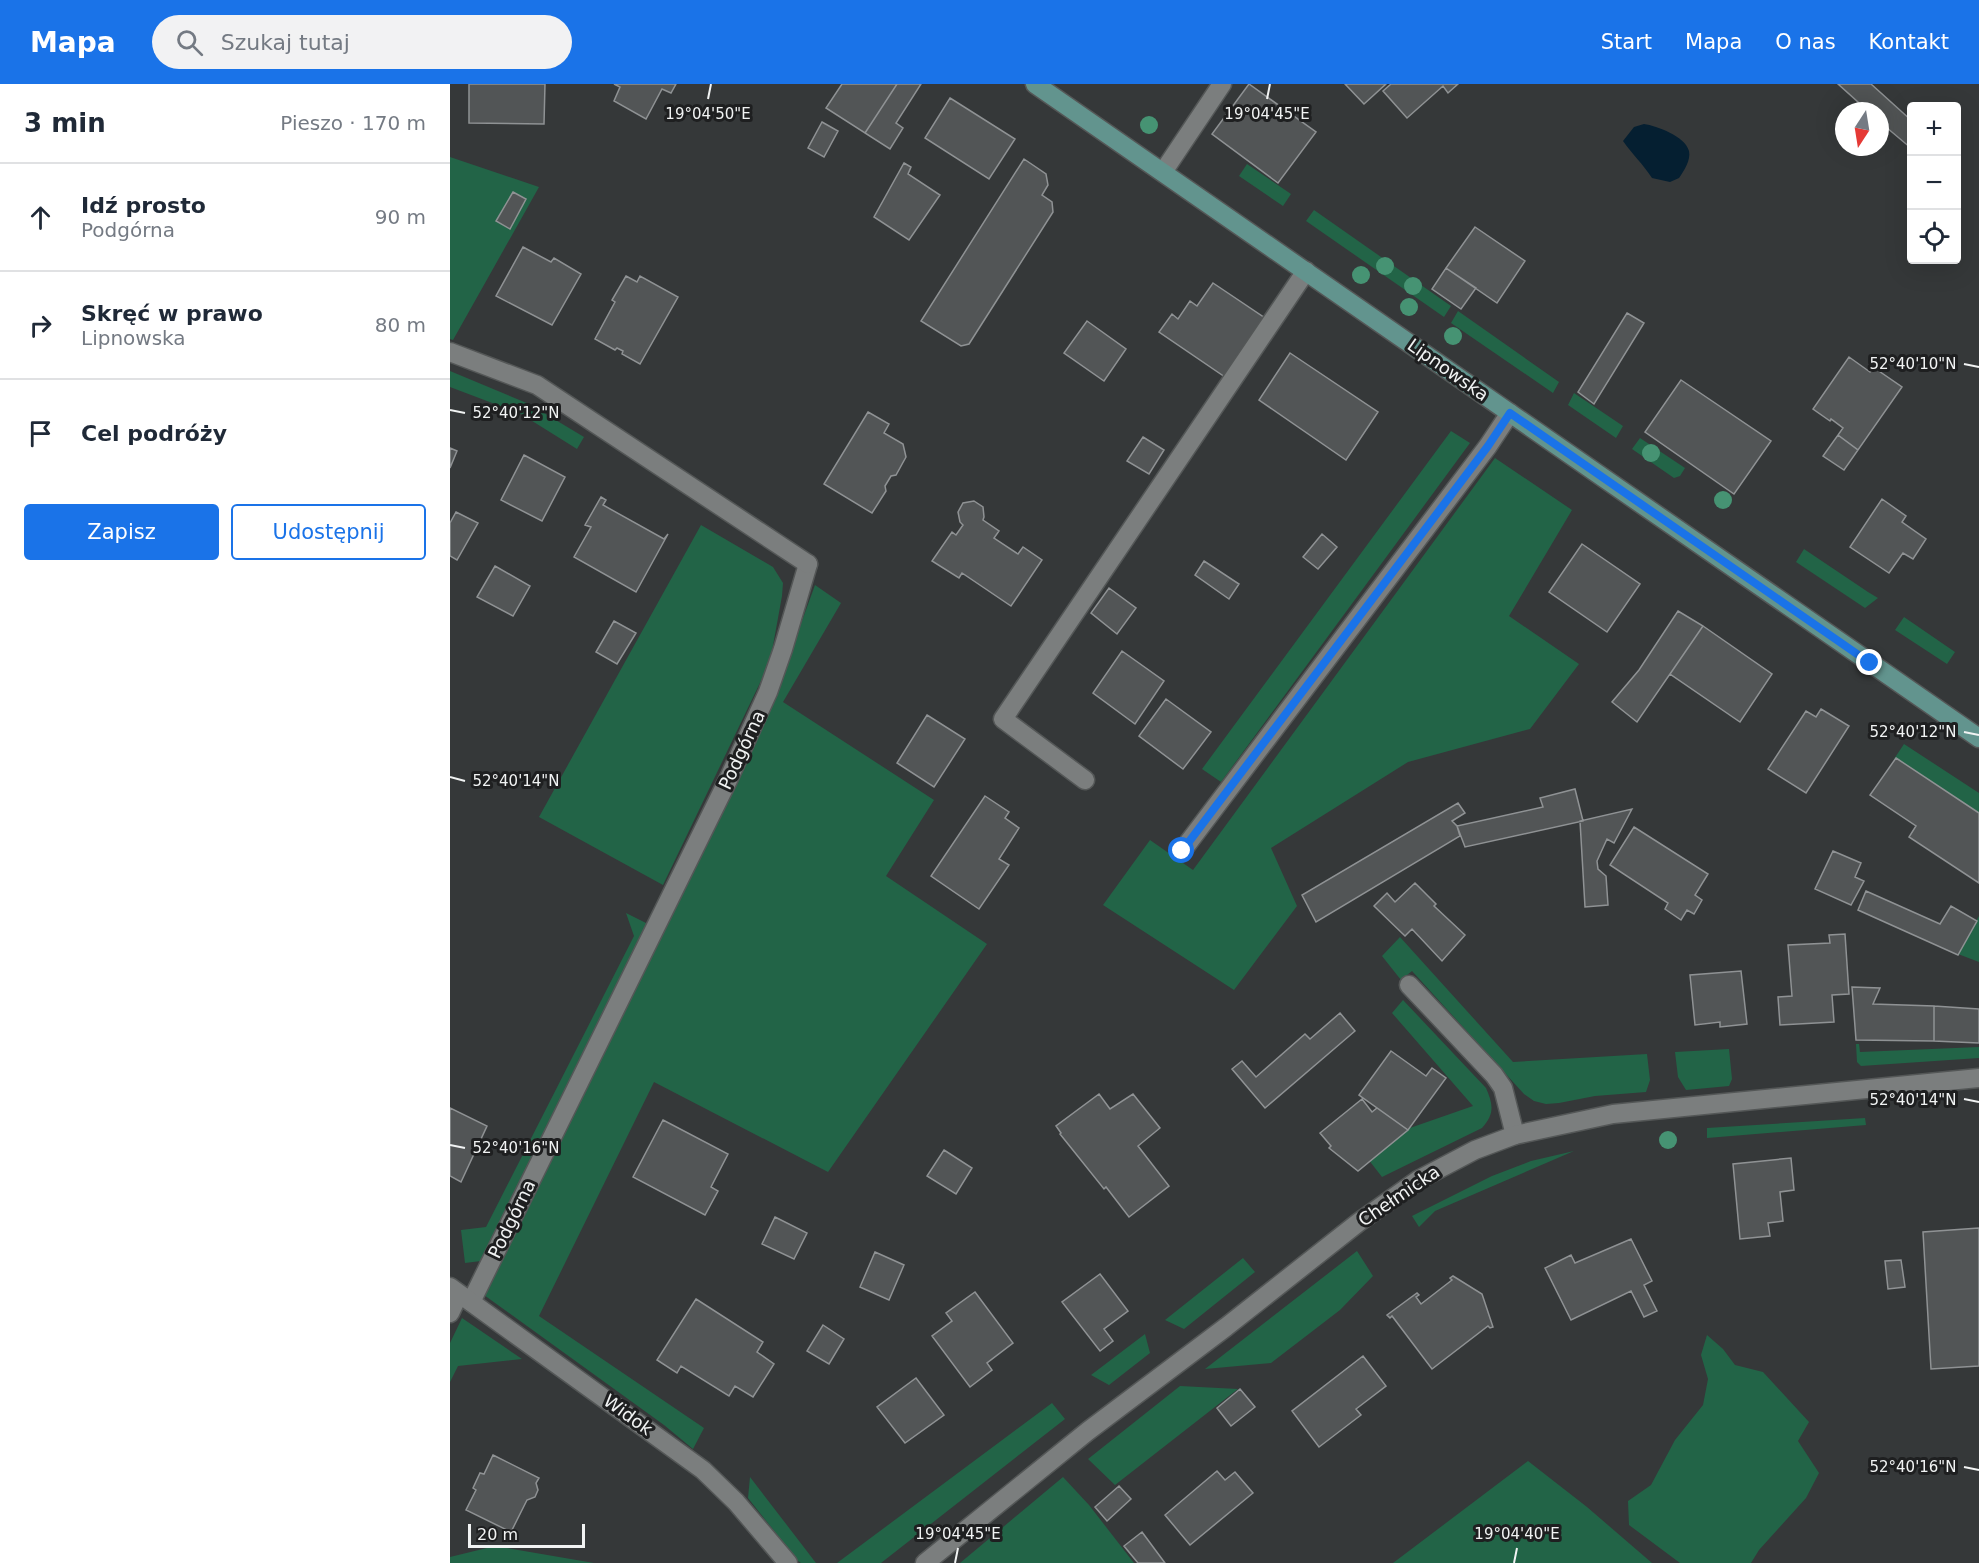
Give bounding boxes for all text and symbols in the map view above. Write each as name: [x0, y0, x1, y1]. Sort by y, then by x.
search box: [152, 15, 572, 69]
text: Mapa: [30, 26, 116, 59]
icon: search: [173, 26, 206, 59]
text: Szukaj tutaj: [221, 30, 350, 55]
text: Start: [1601, 30, 1652, 54]
text: Mapa: [1685, 30, 1742, 54]
text: O nas: [1775, 30, 1836, 54]
text: Kontakt: [1869, 30, 1949, 54]
north arrow: [1835, 102, 1889, 156]
map controls: [1907, 102, 1961, 264]
button: +: [1907, 102, 1961, 156]
text: 19°04'50"E: [665, 105, 751, 123]
text: 19°04'45"E: [1224, 105, 1310, 123]
text: 3 min: [24, 108, 106, 138]
text: Pieszo · 170 m: [280, 111, 426, 135]
button: −: [1907, 156, 1961, 210]
text: Idź prosto: [81, 193, 206, 218]
icon: ahead: [24, 201, 57, 234]
text: 90 m: [375, 205, 426, 229]
button: locate: [1907, 210, 1961, 264]
text: Podgórna: [81, 218, 175, 242]
text: Skręć w prawo: [81, 301, 263, 326]
icon: right: [24, 309, 57, 342]
text: 80 m: [375, 313, 426, 337]
text: Lipnowska: [81, 326, 186, 350]
street label: Lipnowska: [1404, 334, 1493, 405]
text: 52°40'10"N: [1869, 355, 1957, 373]
text: 52°40'12"N: [472, 404, 560, 422]
icon: arrive: [24, 417, 57, 450]
text: Cel podróży: [81, 421, 227, 446]
button: Zapisz: [24, 504, 219, 560]
button: Udostępnij: [231, 504, 426, 560]
route end: [1856, 649, 1882, 675]
street label: Podgórna: [714, 707, 769, 793]
text: 52°40'12"N: [1869, 723, 1957, 741]
text: 52°40'14"N: [472, 772, 560, 790]
route start: [1168, 837, 1194, 863]
text: 52°40'14"N: [1869, 1091, 1957, 1109]
text: 52°40'16"N: [472, 1139, 560, 1157]
street label: Chełmicka: [1354, 1161, 1443, 1231]
street label: Podgórna: [484, 1176, 540, 1261]
street label: Widok: [600, 1390, 657, 1440]
text: 52°40'16"N: [1869, 1458, 1957, 1476]
scale bar: [468, 1521, 585, 1548]
text: 20 m: [477, 1525, 518, 1544]
text: 19°04'45"E: [915, 1525, 1001, 1543]
text: 19°04'40"E: [1474, 1525, 1560, 1543]

